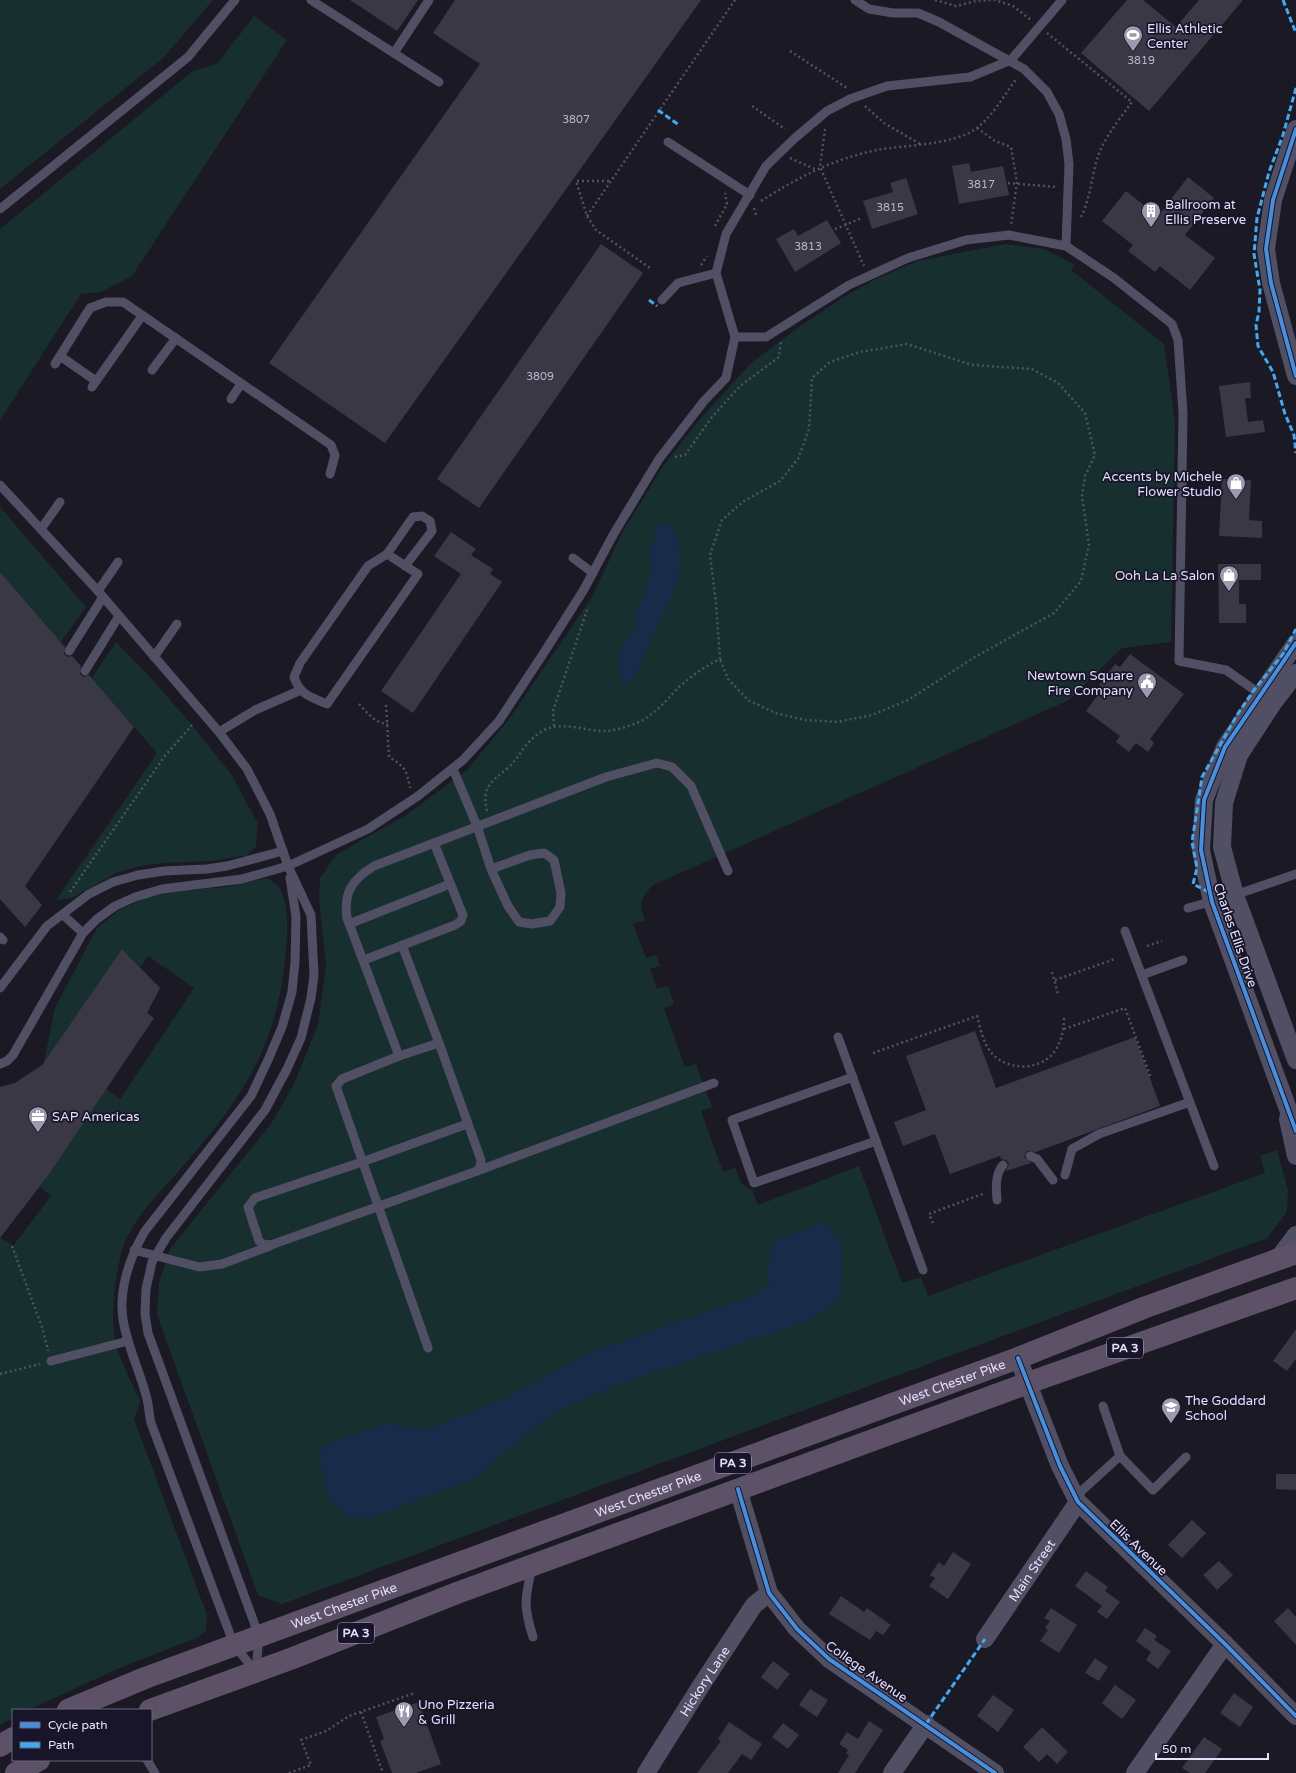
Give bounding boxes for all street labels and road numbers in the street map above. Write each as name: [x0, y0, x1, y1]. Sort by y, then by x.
street label: Charles Ellis Drive: [1210, 881, 1260, 990]
road number: PA 3: [1107, 1338, 1143, 1358]
street label: West Chester Pike: [897, 1356, 1008, 1410]
road number: PA 3: [715, 1453, 751, 1473]
street label: West Chester Pike: [593, 1468, 703, 1521]
street label: Ellis Avenue: [1106, 1516, 1171, 1579]
street label: Main Street: [1006, 1537, 1059, 1605]
street label: West Chester Pike: [289, 1579, 399, 1633]
road number: PA 3: [338, 1623, 374, 1643]
street label: College Avenue: [823, 1638, 910, 1706]
street label: Hickory Lane: [677, 1643, 734, 1720]

